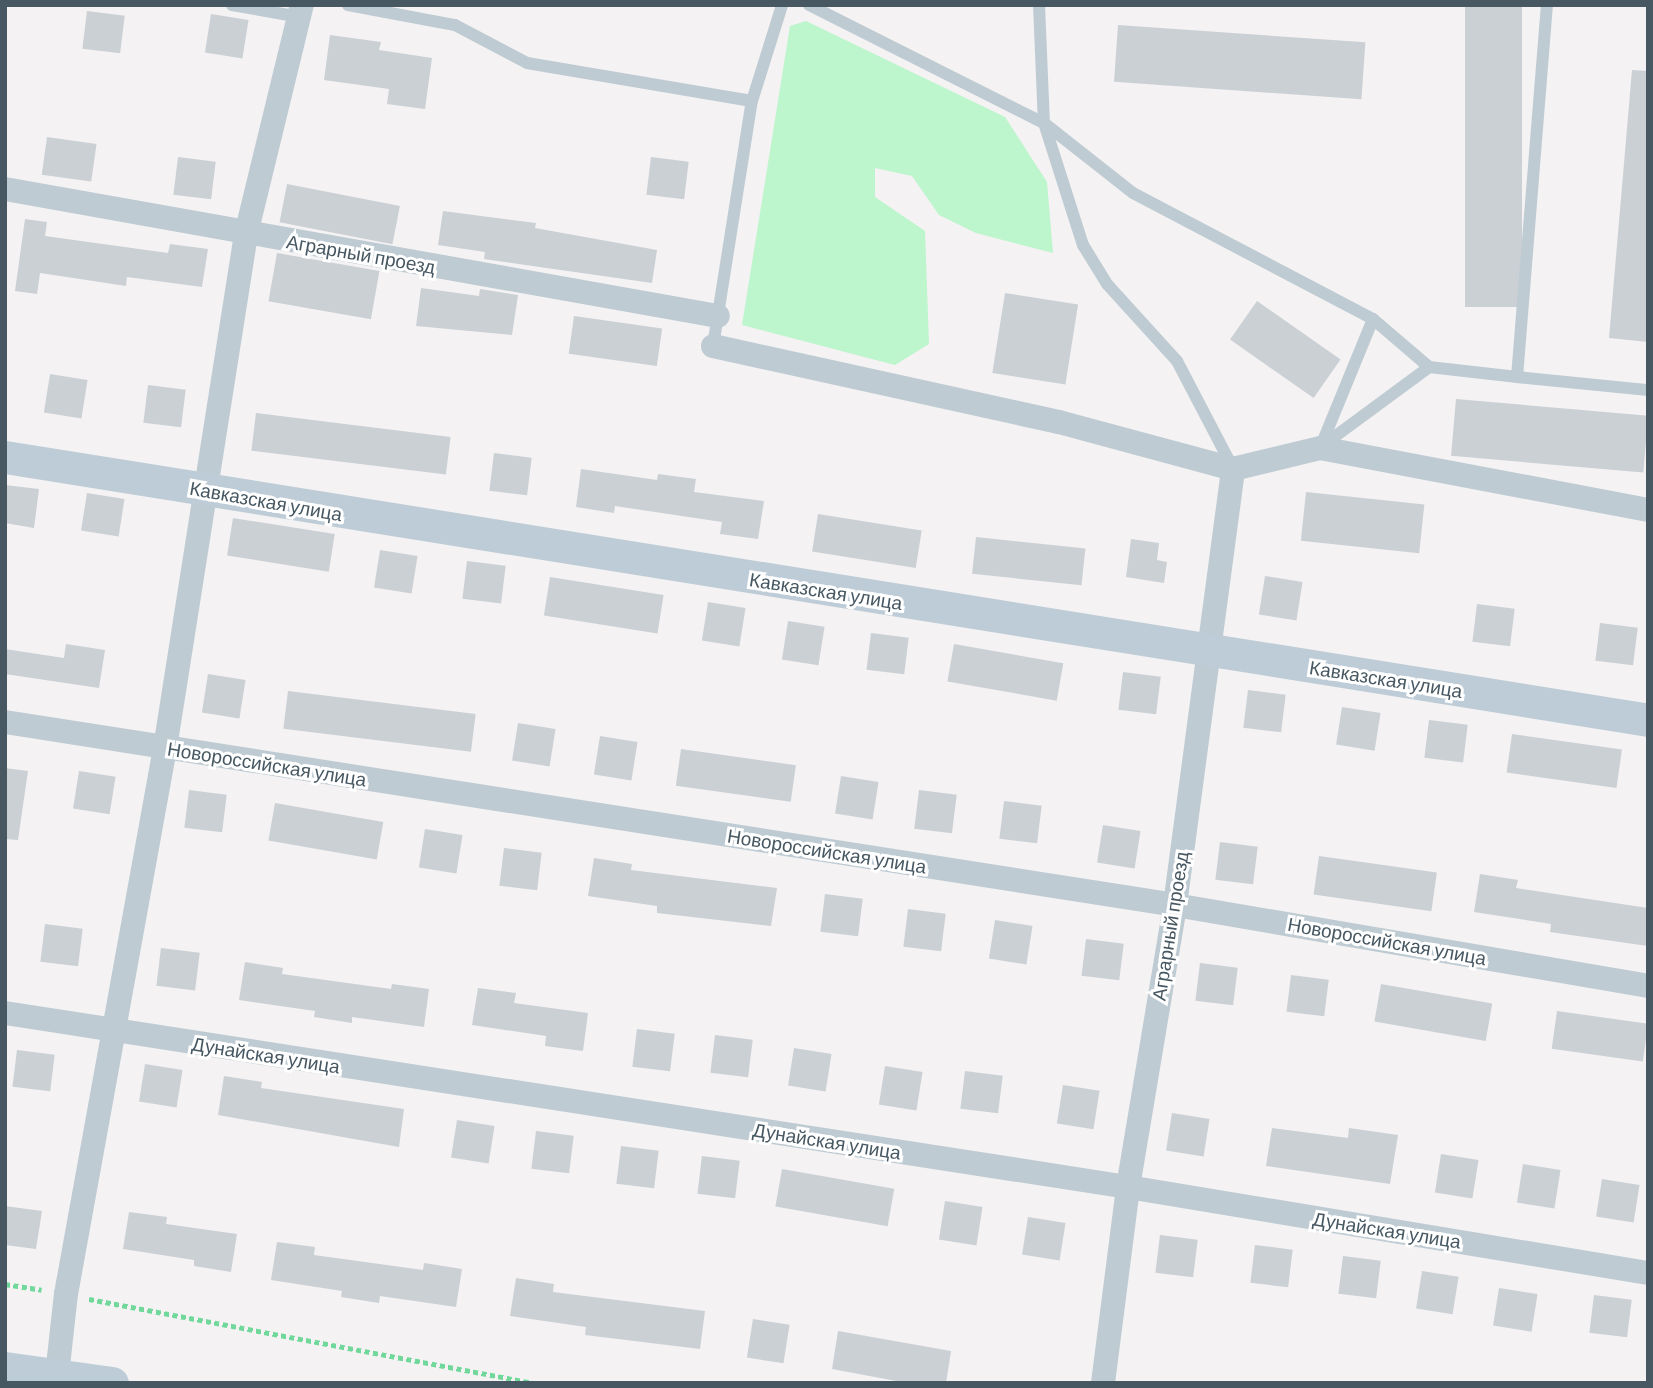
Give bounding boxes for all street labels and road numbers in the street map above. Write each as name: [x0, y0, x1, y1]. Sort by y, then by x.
street label: Аграрный проезд: [285, 230, 437, 278]
street label: Кавказская улица: [188, 476, 344, 526]
street label: Кавказская улица: [748, 568, 904, 614]
street label: Кавказская улица: [1308, 656, 1464, 702]
street label: Новороссийская улица: [166, 737, 368, 791]
street label: Новороссийская улица: [726, 824, 928, 878]
street label: Аграрный проезд: [1147, 850, 1193, 1002]
street label: Новороссийская улица: [1286, 912, 1488, 970]
street label: Дунайская улица: [190, 1032, 342, 1078]
street label: Дунайская улица: [751, 1118, 903, 1164]
street label: Дунайская улица: [1311, 1207, 1463, 1253]

